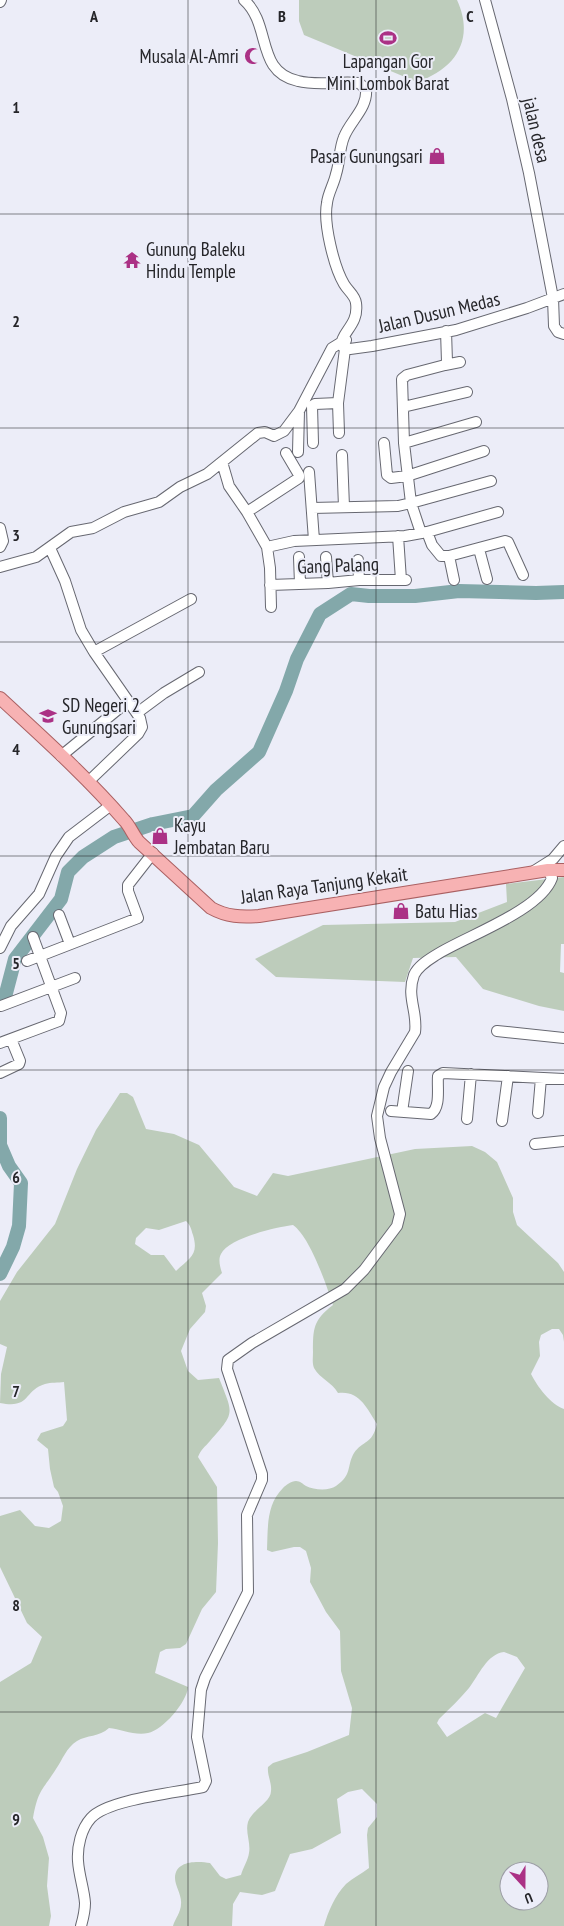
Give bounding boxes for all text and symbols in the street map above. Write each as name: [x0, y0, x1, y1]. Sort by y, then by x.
text: A: [89, 6, 99, 26]
text: B: [278, 6, 286, 26]
text: C: [466, 6, 474, 26]
sports icon: Lapangan Gor Mini Lombok Barat: [378, 28, 398, 48]
place label: Musala Al-Amri: [140, 44, 239, 68]
mosque icon: Musala Al-Amri: [243, 46, 263, 66]
place label: Lapangan Gor Mini Lombok Barat: [327, 49, 450, 95]
street label: jalan desa: [518, 95, 556, 165]
text: 1: [12, 97, 20, 117]
place label: Pasar Gunungsari: [310, 144, 423, 168]
shop icon: Pasar Gunungsari: [427, 146, 447, 166]
place label: Gunung Baleku Hindu Temple: [146, 237, 245, 283]
temple icon: Gunung Baleku Hindu Temple: [122, 250, 142, 270]
street label: Jalan Dusun Medas: [375, 286, 502, 338]
text: 2: [12, 311, 20, 331]
text: 3: [12, 525, 20, 545]
street label: Gang Palang: [297, 552, 379, 578]
place label: SD Negeri 2 Gunungsari: [62, 693, 140, 739]
school or university icon: SD Negeri 2 Gunungsari: [38, 706, 58, 726]
text: 4: [12, 739, 20, 759]
place label: Kayu Jembatan Baru: [173, 813, 270, 859]
shop icon: Kayu Jembatan Baru: [150, 826, 170, 846]
street label: Jalan Raya Tanjung Kekait: [238, 861, 410, 909]
place label: Batu Hias: [415, 899, 477, 923]
shop icon: Batu Hias: [391, 901, 411, 921]
text: 5: [12, 953, 20, 973]
text: 6: [12, 1167, 20, 1187]
text: 7: [12, 1381, 20, 1401]
text: 8: [12, 1595, 20, 1615]
text: 9: [12, 1809, 20, 1829]
north arrow: [499, 1861, 549, 1911]
text: U: [522, 1888, 535, 1908]

